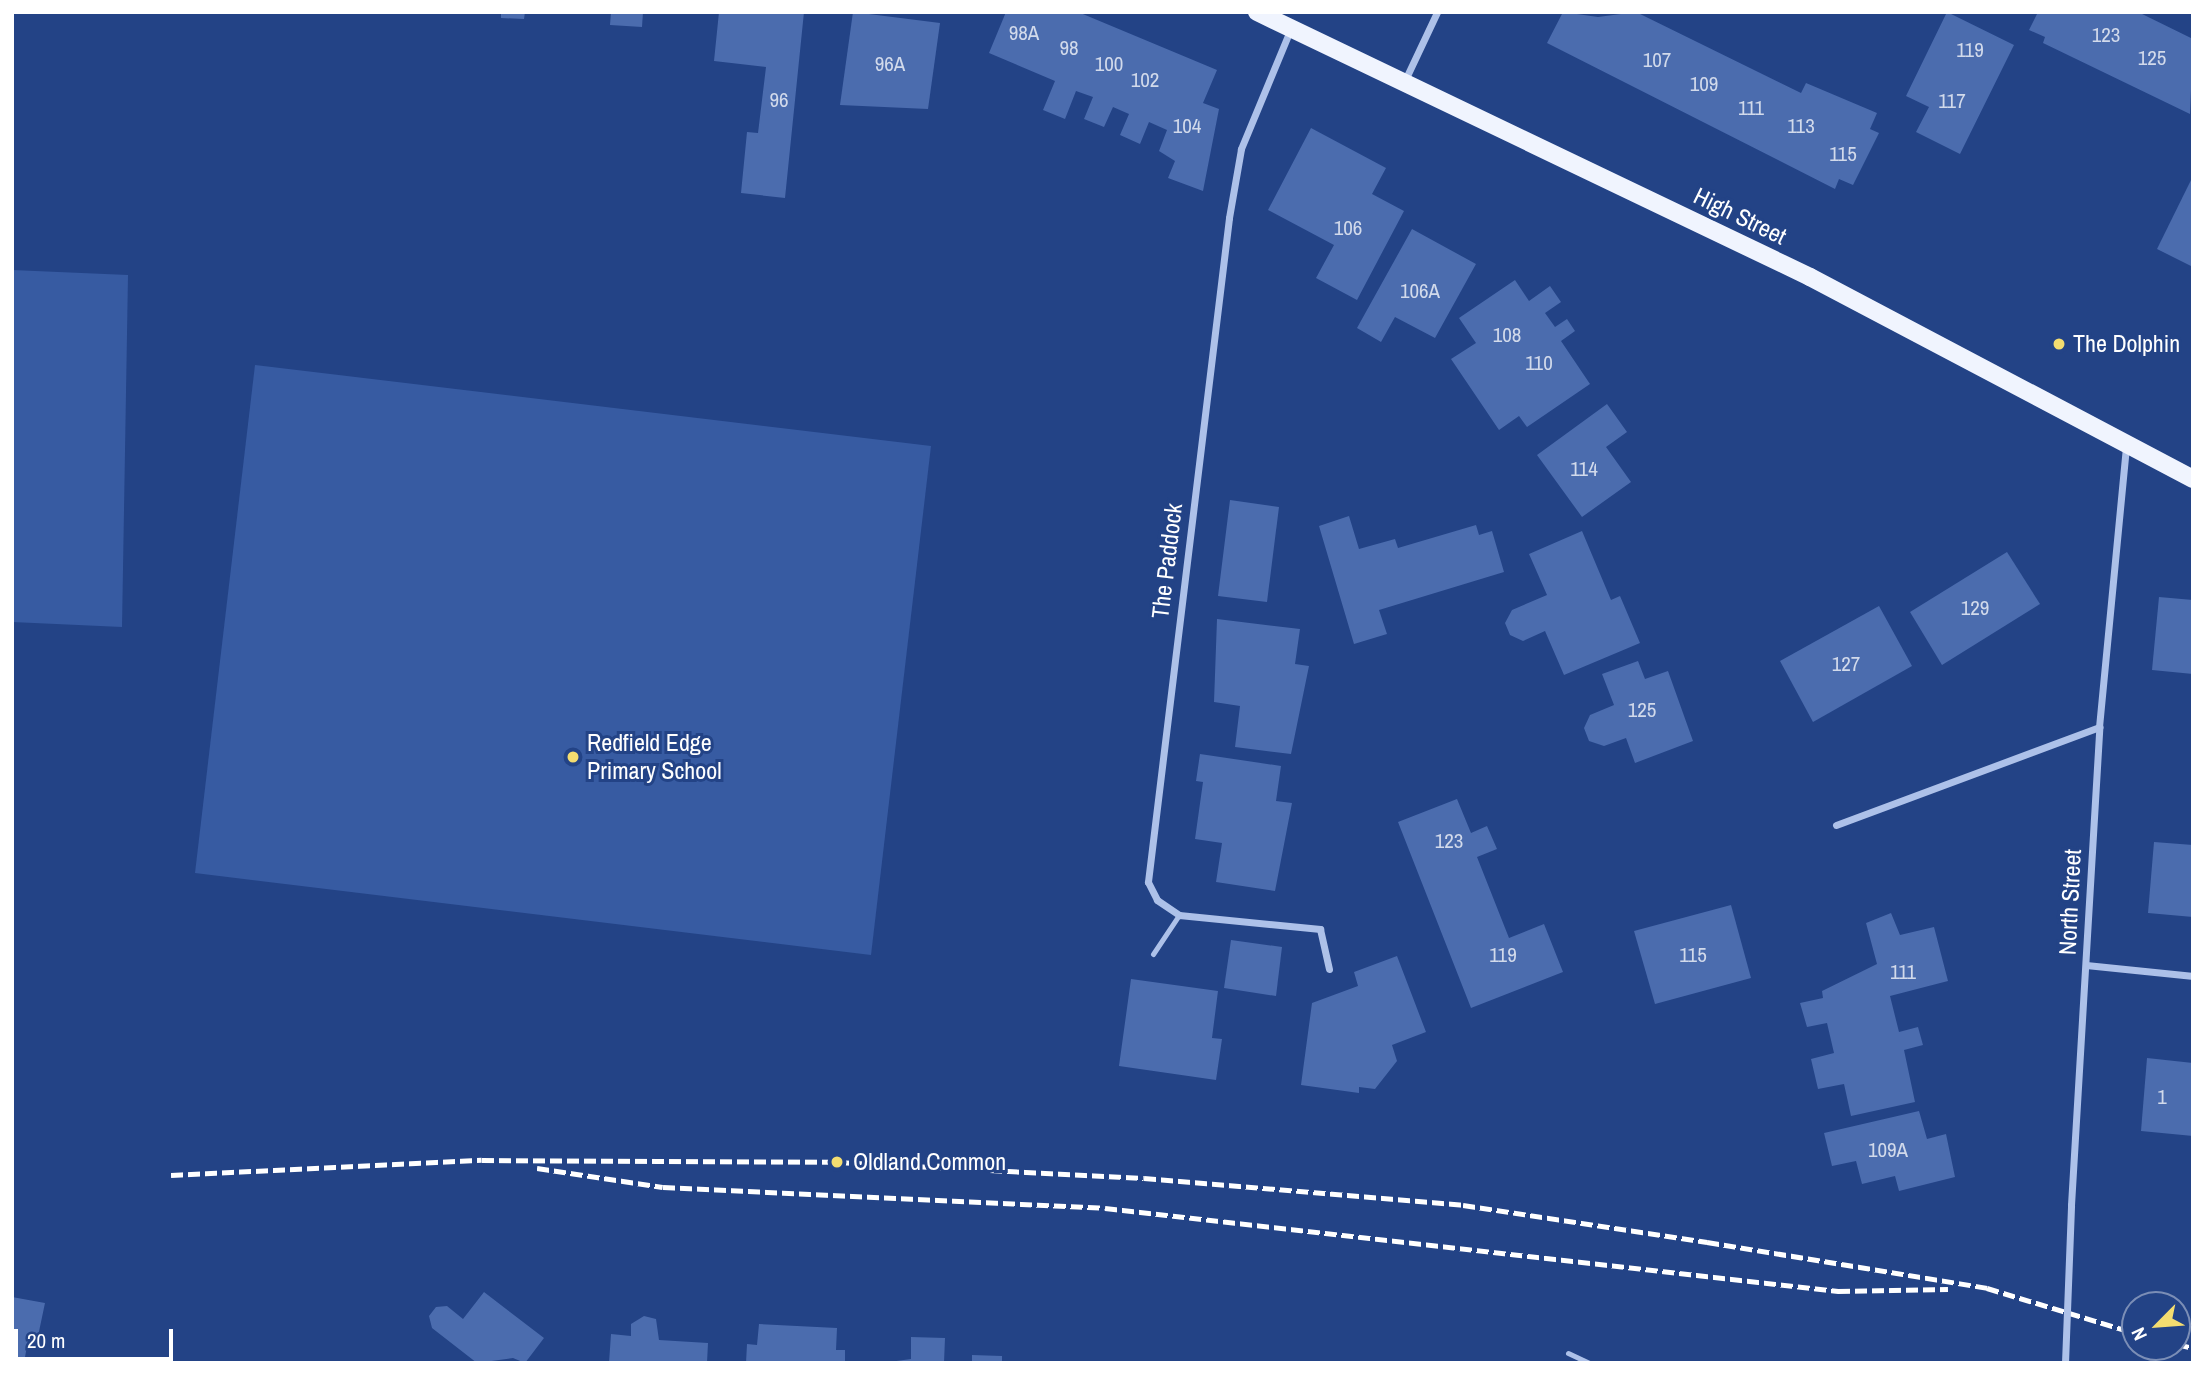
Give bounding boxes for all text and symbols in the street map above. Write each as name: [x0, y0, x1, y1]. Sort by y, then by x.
house number: 98A: [1009, 20, 1039, 46]
house number: 123: [2092, 22, 2120, 48]
house number: 98: [1059, 35, 1079, 61]
house number: 119: [1956, 37, 1984, 63]
house number: 125: [2138, 45, 2166, 71]
house number: 107: [1643, 47, 1671, 73]
house number: 96A: [875, 51, 905, 77]
house number: 100: [1095, 51, 1123, 77]
house number: 102: [1131, 67, 1159, 93]
house number: 109: [1690, 71, 1718, 97]
house number: 96: [769, 87, 789, 113]
house number: 117: [1938, 88, 1966, 114]
house number: 111: [1738, 95, 1764, 121]
house number: 104: [1173, 113, 1201, 139]
house number: 113: [1787, 113, 1815, 139]
house number: 115: [1829, 141, 1857, 167]
street label: High Street: [1689, 181, 1791, 251]
house number: 106: [1334, 215, 1362, 241]
house number: 106A: [1400, 278, 1440, 304]
house number: 108: [1493, 322, 1521, 348]
place label: The Dolphin: [2073, 330, 2180, 358]
marker: The Dolphin: [2051, 336, 2067, 352]
house number: 110: [1525, 350, 1553, 376]
house number: 114: [1570, 456, 1598, 482]
street label: The Paddock: [1146, 502, 1188, 620]
house number: 129: [1961, 595, 1989, 621]
house number: 127: [1832, 651, 1860, 677]
house number: 125: [1628, 697, 1656, 723]
place label: Redfield Edge Primary School: [587, 729, 722, 785]
marker: Redfield Edge Primary School: [565, 749, 581, 765]
house number: 123: [1435, 828, 1463, 854]
street label: North Street: [2053, 848, 2087, 956]
house number: 119: [1489, 942, 1517, 968]
house number: 115: [1679, 942, 1707, 968]
house number: 111: [1890, 959, 1916, 985]
house number: 1: [2157, 1084, 2167, 1110]
house number: 109A: [1868, 1137, 1908, 1163]
place label: Oldland Common: [853, 1148, 1006, 1176]
marker: Oldland Common: [827, 1152, 847, 1172]
north arrow: [2121, 1291, 2191, 1361]
scale bar: [18, 1316, 177, 1360]
text: N: [2125, 1323, 2153, 1345]
text: 20 m: [27, 1326, 65, 1355]

